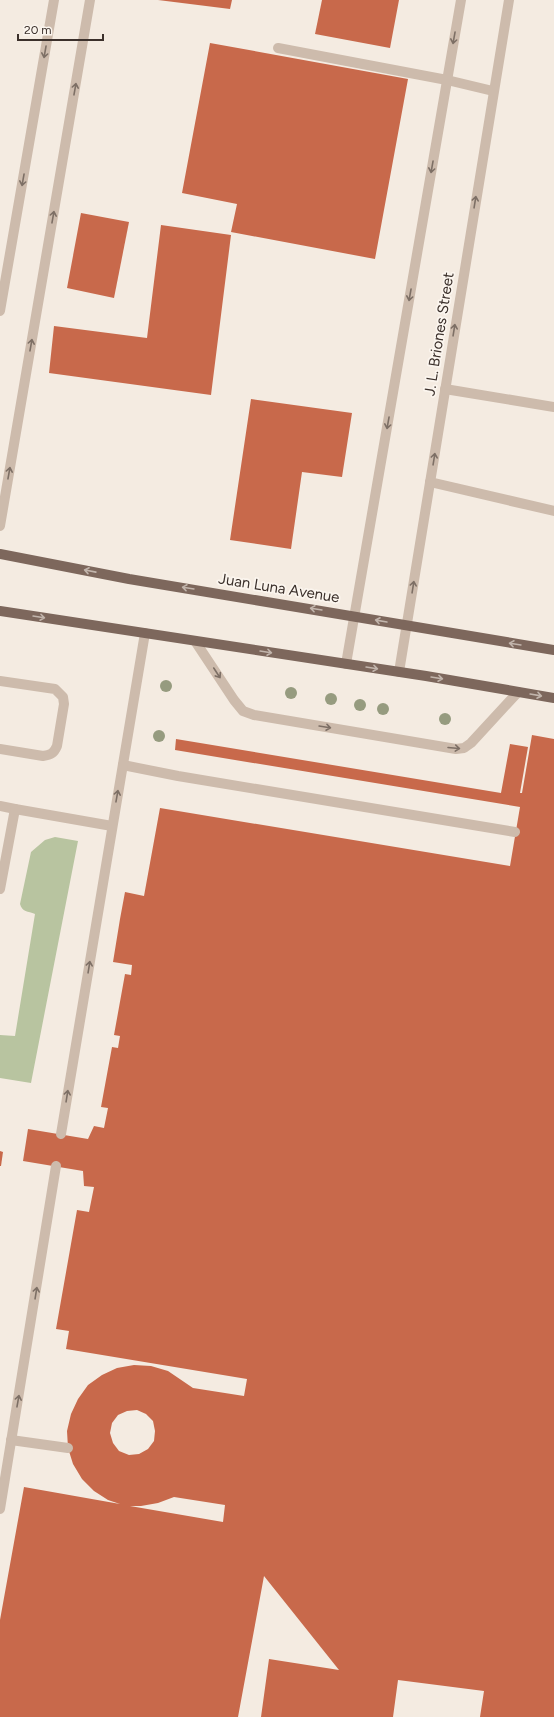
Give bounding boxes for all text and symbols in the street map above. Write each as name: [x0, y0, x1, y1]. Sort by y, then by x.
scale bar: [18, 16, 103, 42]
text: 20 m: [24, 23, 52, 37]
one-way arrow: [450, 32, 458, 45]
one-way arrow: [41, 45, 49, 58]
one-way arrow: [71, 83, 79, 96]
one-way arrow: [428, 160, 436, 173]
one-way arrow: [19, 173, 27, 186]
one-way arrow: [471, 196, 479, 209]
one-way arrow: [49, 211, 57, 224]
street label: J. L. Briones Street: [420, 271, 458, 397]
one-way arrow: [406, 288, 414, 301]
one-way arrow: [451, 324, 459, 337]
one-way arrow: [27, 339, 35, 352]
one-way arrow: [384, 416, 392, 429]
one-way arrow: [430, 452, 438, 465]
one-way arrow: [5, 467, 13, 480]
one-way arrow: [84, 567, 97, 575]
street label: Juan Luna Avenue: [217, 570, 341, 606]
one-way arrow: [409, 581, 417, 594]
one-way arrow: [181, 584, 194, 592]
one-way arrow: [310, 605, 323, 613]
one-way arrow: [32, 613, 45, 621]
one-way arrow: [374, 617, 387, 625]
one-way arrow: [509, 640, 522, 648]
one-way arrow: [259, 648, 272, 656]
one-way arrow: [366, 665, 379, 673]
one-way arrow: [212, 668, 221, 679]
one-way arrow: [430, 674, 443, 682]
one-way arrow: [529, 691, 542, 699]
one-way arrow: [318, 724, 331, 732]
one-way arrow: [447, 745, 460, 752]
one-way arrow: [113, 790, 121, 803]
one-way arrow: [85, 961, 93, 974]
one-way arrow: [63, 1090, 71, 1103]
one-way arrow: [32, 1287, 40, 1300]
one-way arrow: [14, 1395, 22, 1408]

